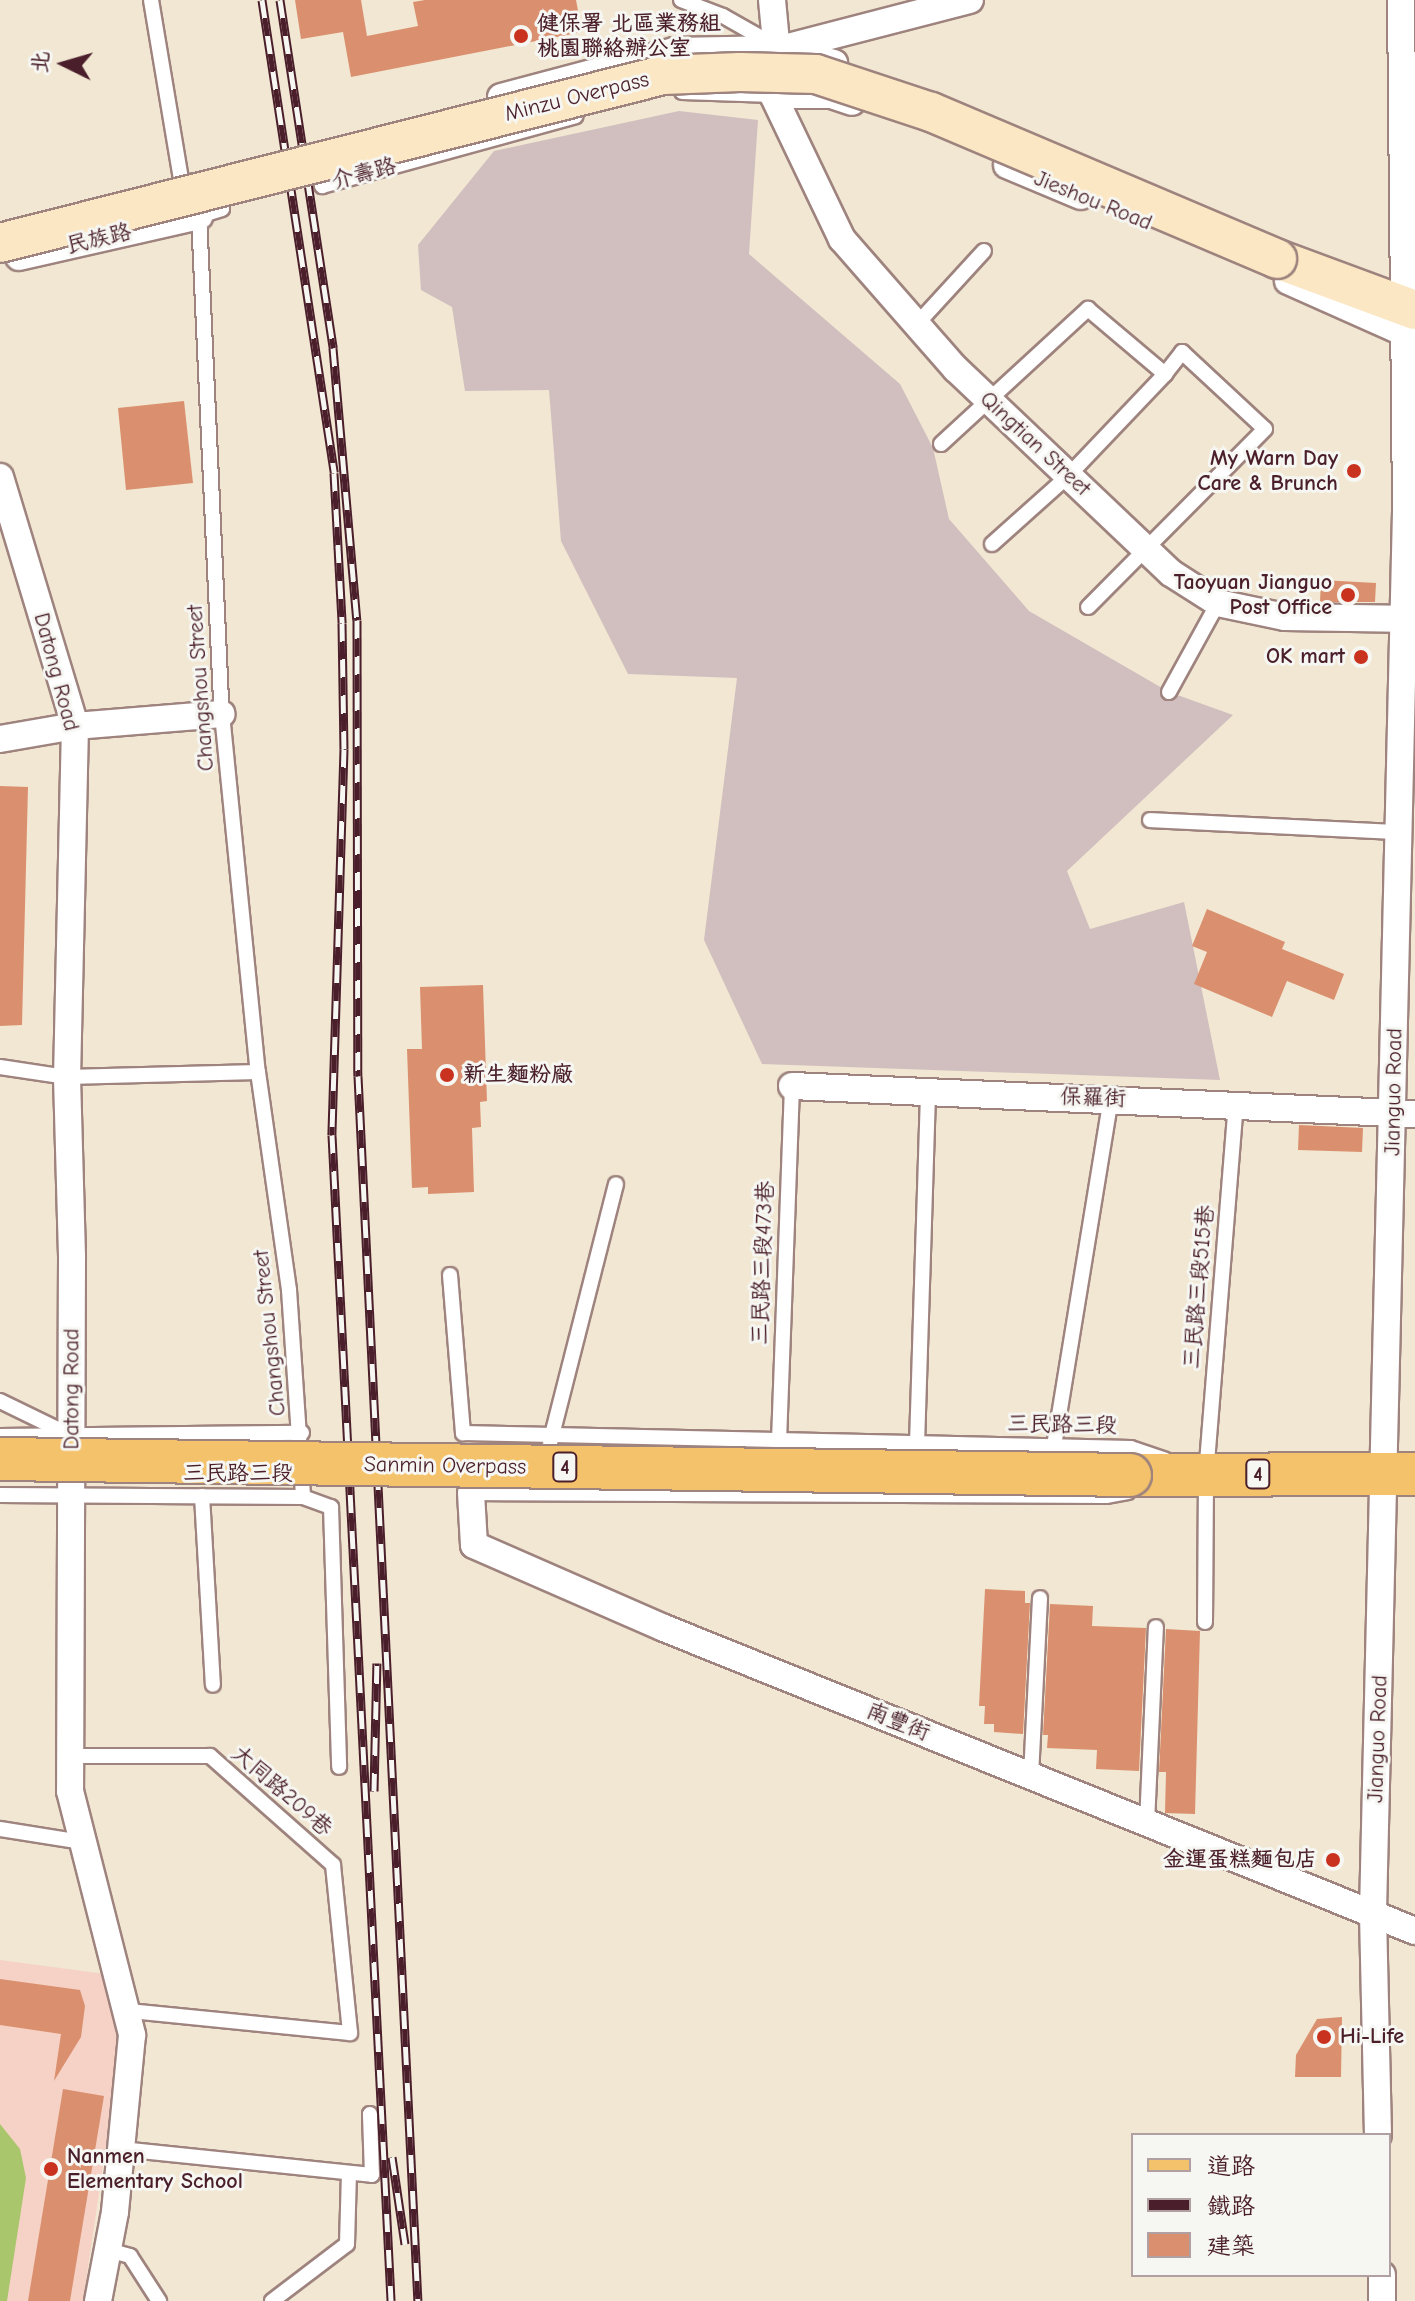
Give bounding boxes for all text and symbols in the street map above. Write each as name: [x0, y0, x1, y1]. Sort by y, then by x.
place label: 健保署 北區業務組 桃園聯絡辦公室: [537, 10, 721, 62]
north arrow: [24, 24, 104, 104]
marker: 健保署 北區業務組 桃園聯絡辦公室: [512, 27, 530, 45]
text: 北: [26, 50, 54, 74]
street label: Minzu Overpass: [502, 66, 652, 128]
street label: 介壽路: [329, 153, 399, 195]
street label: Jieshou Road: [1030, 165, 1156, 237]
street label: 民族路: [64, 219, 134, 259]
street label: Qingtian Street: [974, 386, 1096, 502]
place label: My Warn Day Care & Brunch: [1198, 445, 1338, 496]
marker: My Warn Day Care & Brunch: [1345, 462, 1363, 480]
place label: Taoyuan Jianguo Post Office: [1174, 569, 1332, 620]
marker: Taoyuan Jianguo Post Office: [1339, 586, 1357, 604]
street label: Changshou Street: [182, 604, 220, 772]
street label: Datong Road: [28, 610, 84, 734]
place label: OK mart: [1266, 644, 1345, 670]
marker: OK mart: [1352, 648, 1370, 666]
street label: Jianguo Road: [1380, 1028, 1408, 1156]
place label: 新生麵粉廠: [463, 1062, 573, 1088]
marker: 新生麵粉廠: [438, 1066, 456, 1084]
street label: 保羅街: [1060, 1084, 1126, 1112]
street label: 三民路三段473巷: [747, 1180, 779, 1346]
street label: 三民路三段515巷: [1179, 1204, 1219, 1370]
street label: Changshou Street: [248, 1249, 292, 1417]
street label: Datong Road: [59, 1328, 85, 1450]
street label: 三民路三段: [1007, 1411, 1117, 1439]
street label: Sanmin Overpass: [364, 1451, 526, 1481]
road number: 4: [551, 1451, 579, 1483]
road number: 4: [1244, 1458, 1272, 1490]
street label: 三民路三段: [183, 1461, 293, 1487]
street label: Jianguo Road: [1363, 1675, 1393, 1803]
street label: 南豐街: [862, 1697, 934, 1747]
street label: 大同路209巷: [226, 1740, 338, 1842]
place label: 金運蛋糕麵包店: [1163, 1847, 1317, 1873]
marker: 金運蛋糕麵包店: [1324, 1851, 1342, 1869]
place label: Hi-Life: [1340, 2024, 1404, 2050]
marker: Hi-Life: [1315, 2028, 1333, 2046]
legend: [1131, 2133, 1391, 2277]
place label: Nanmen Elementary School: [67, 2143, 243, 2194]
text: 道路: [1207, 2152, 1255, 2180]
marker: Nanmen Elementary School: [42, 2160, 60, 2178]
text: 鐵路: [1207, 2192, 1255, 2220]
text: 建築: [1207, 2232, 1255, 2260]

